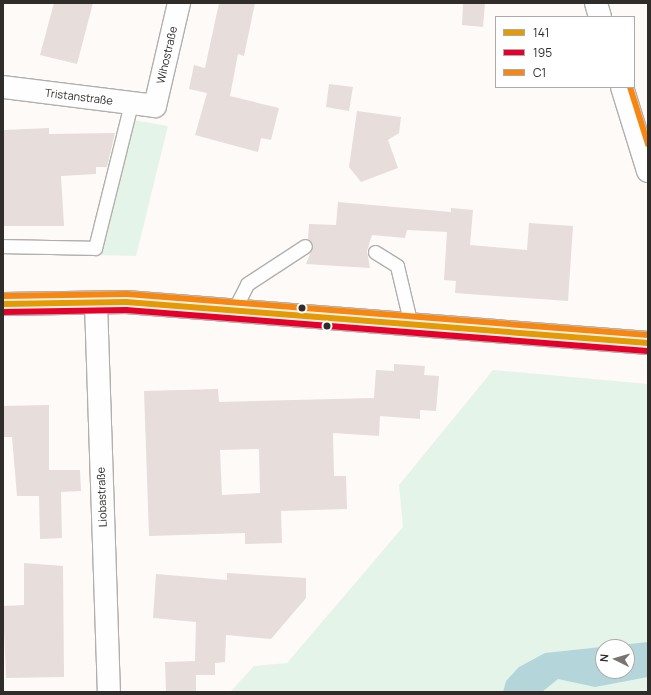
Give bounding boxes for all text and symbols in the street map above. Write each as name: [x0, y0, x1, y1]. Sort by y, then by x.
legend: [495, 16, 635, 88]
text: 141: [533, 24, 549, 41]
street label: Wihostraße: [154, 25, 180, 85]
text: 195: [533, 44, 552, 61]
text: C1: [533, 64, 546, 81]
street label: Tristanstraße: [44, 86, 114, 108]
unlabelled marker: [297, 303, 307, 313]
unlabelled marker: [322, 321, 332, 331]
street label: Liobastraße: [94, 467, 110, 527]
north arrow: [595, 639, 635, 679]
text: N: [596, 653, 611, 663]

